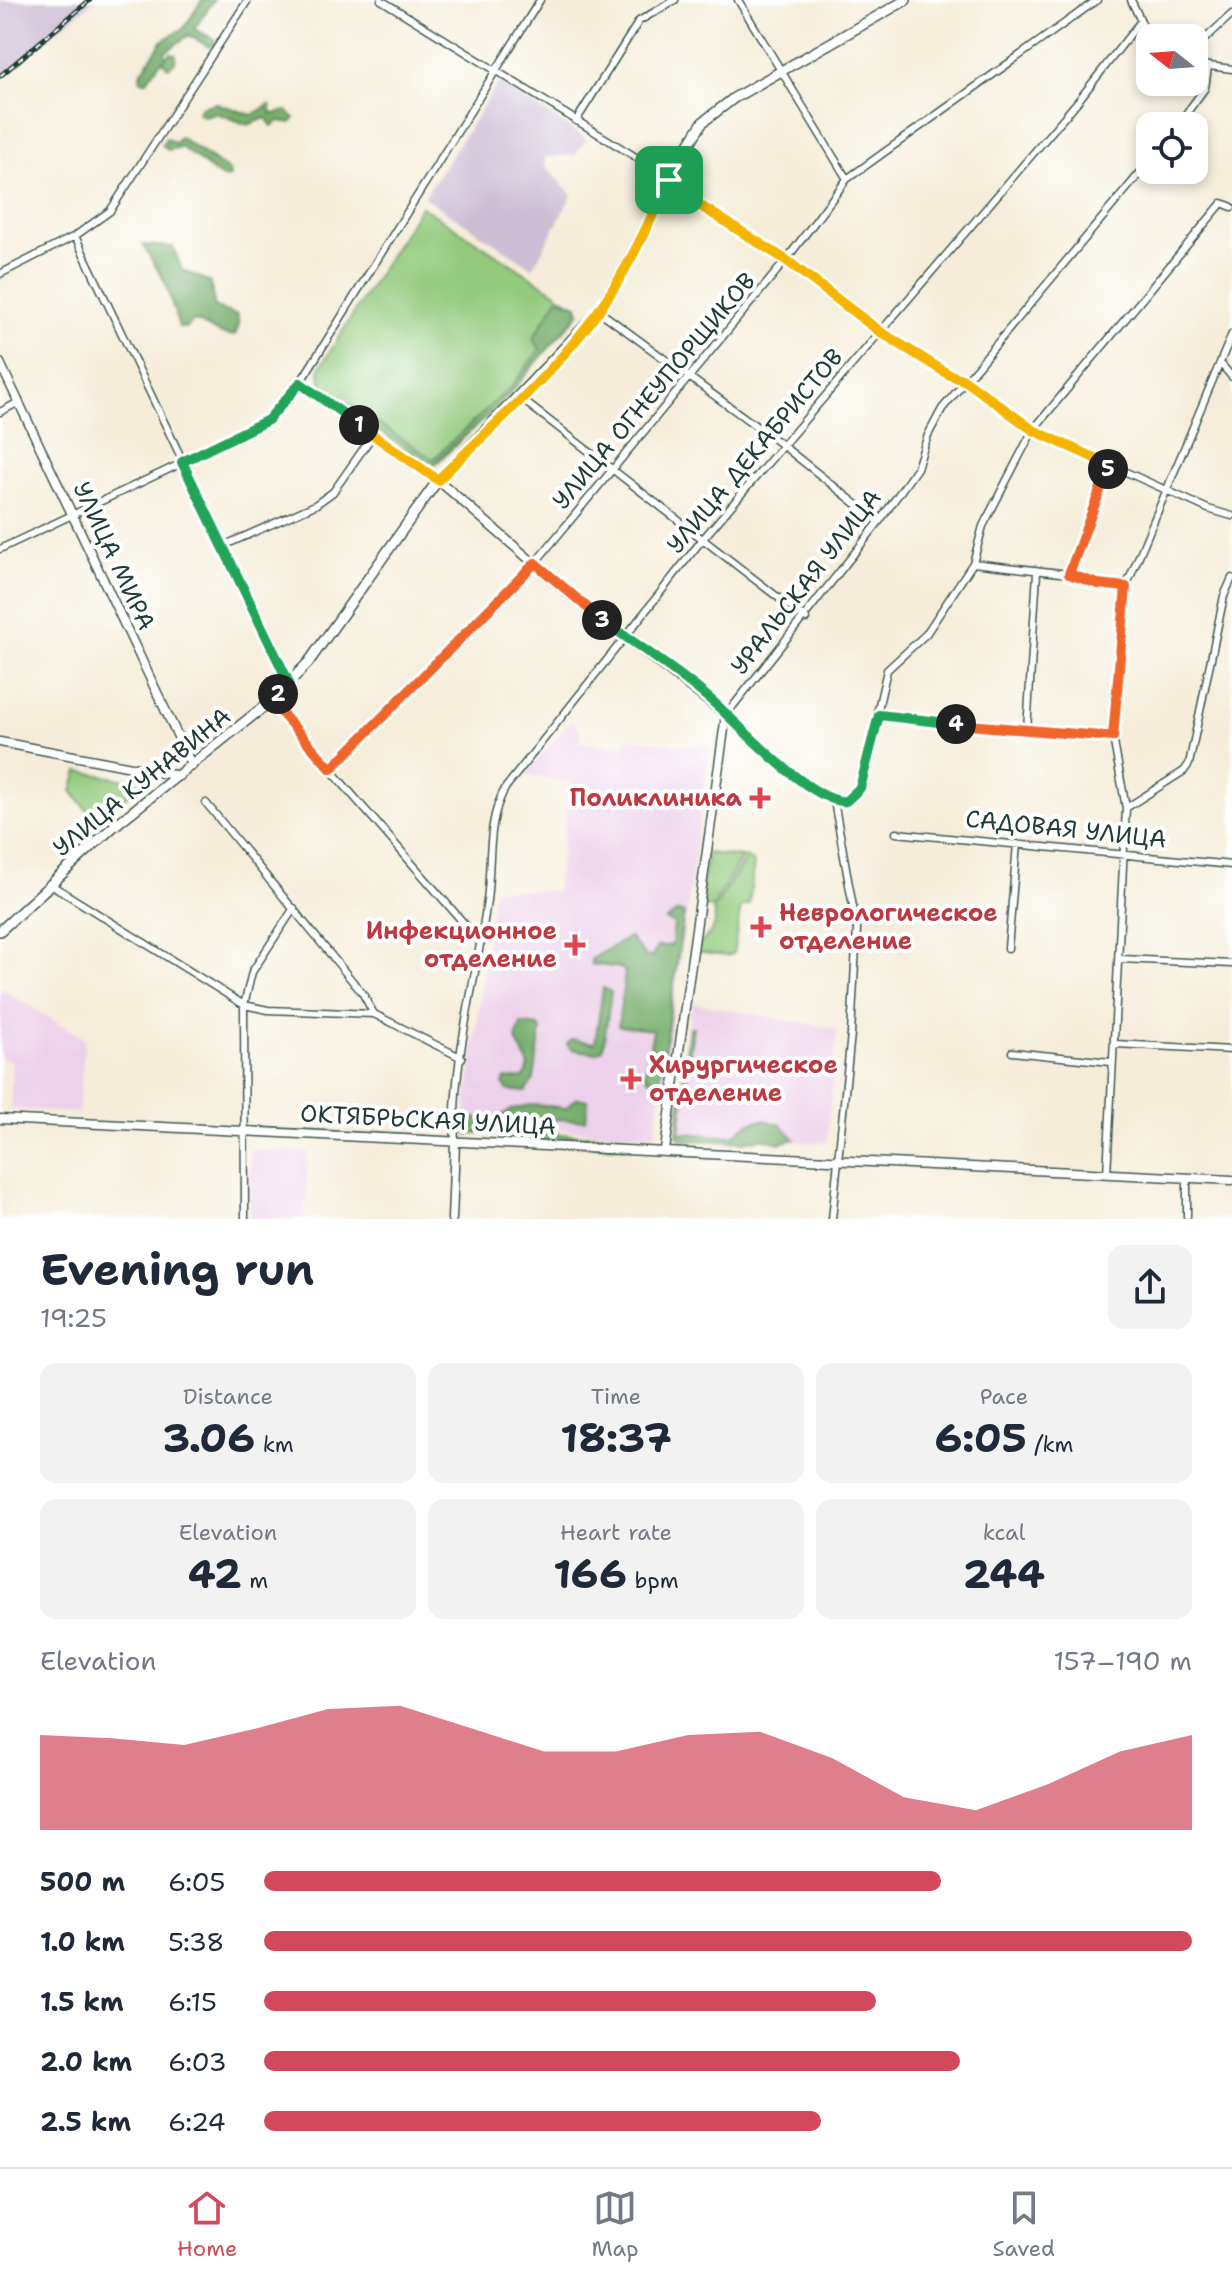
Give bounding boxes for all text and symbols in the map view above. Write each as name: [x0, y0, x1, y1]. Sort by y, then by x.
north arrow: [1136, 24, 1208, 96]
map controls: [1136, 24, 1208, 184]
button: locate: [1136, 112, 1208, 184]
pin: [635, 146, 703, 214]
icon: arrive: [647, 158, 691, 202]
street label: УЛИЦА ОГНЕУПОРЩИКОВ: [545, 266, 763, 516]
street label: УЛИЦА ДЕКАБРИСТОВ: [660, 342, 850, 560]
pin: 1: [339, 405, 379, 445]
text: 1: [354, 410, 364, 439]
pin: 5: [1088, 449, 1128, 489]
text: 5: [1101, 454, 1115, 483]
street label: УЛИЦА МИРА: [66, 477, 162, 635]
street label: УРАЛЬСКАЯ УЛИЦА: [724, 483, 888, 681]
pin: 3: [582, 600, 622, 640]
text: 3: [594, 605, 610, 634]
pin: 2: [258, 674, 298, 714]
text: 2: [270, 679, 286, 708]
street label: УЛИЦА КУНАВИНА: [46, 700, 238, 864]
pin: 4: [936, 704, 976, 744]
text: 4: [948, 709, 964, 738]
place label: Поликлиника: [570, 782, 743, 814]
marker: Поликлиника: [749, 787, 771, 809]
street label: САДОВАЯ УЛИЦА: [964, 803, 1168, 855]
place label: Неврологическое отделение: [779, 897, 998, 957]
place label: Инфекционное отделение: [366, 915, 557, 975]
marker: Неврологическое отделение: [750, 916, 772, 938]
marker: Инфекционное отделение: [564, 934, 586, 956]
place label: Хирургическое отделение: [649, 1049, 838, 1109]
marker: Хирургическое отделение: [620, 1068, 642, 1090]
street label: ОКТЯБРЬСКАЯ УЛИЦА: [299, 1097, 557, 1143]
text: Evening run: [40, 1240, 314, 1299]
button: share: [1108, 1245, 1192, 1329]
text: 19:25: [40, 1300, 107, 1335]
text: Distance: [183, 1382, 273, 1411]
text: Time: [591, 1382, 641, 1411]
text: Pace: [980, 1382, 1028, 1411]
text: 3.06: [162, 1411, 255, 1465]
text: 18:37: [560, 1411, 672, 1465]
text: 6:05: [934, 1411, 1027, 1465]
text: km: [255, 1430, 294, 1459]
text: /km: [1027, 1430, 1074, 1459]
text: Elevation: [179, 1518, 277, 1547]
text: Heart rate: [560, 1518, 672, 1547]
text: kcal: [983, 1518, 1025, 1547]
text: 42: [188, 1547, 242, 1601]
text: 166: [553, 1547, 627, 1601]
text: 244: [963, 1547, 1045, 1601]
text: m: [242, 1566, 268, 1595]
text: bpm: [627, 1566, 679, 1595]
text: Elevation: [40, 1643, 156, 1678]
text: 157–190 m: [1053, 1643, 1192, 1678]
text: 500 m: [40, 1864, 125, 1899]
text: 6:05: [168, 1864, 225, 1899]
text: 1.0 km: [40, 1924, 125, 1959]
text: 5:38: [168, 1924, 224, 1959]
text: 1.5 km: [40, 1984, 124, 2019]
text: 6:15: [168, 1984, 217, 2019]
text: 2.0 km: [40, 2044, 132, 2079]
text: 6:03: [168, 2044, 227, 2079]
text: 2.5 km: [40, 2104, 131, 2139]
text: 6:24: [168, 2104, 226, 2139]
tab: Home: [177, 2186, 237, 2263]
tab: Map: [591, 2186, 639, 2263]
tab: Saved: [993, 2186, 1055, 2263]

